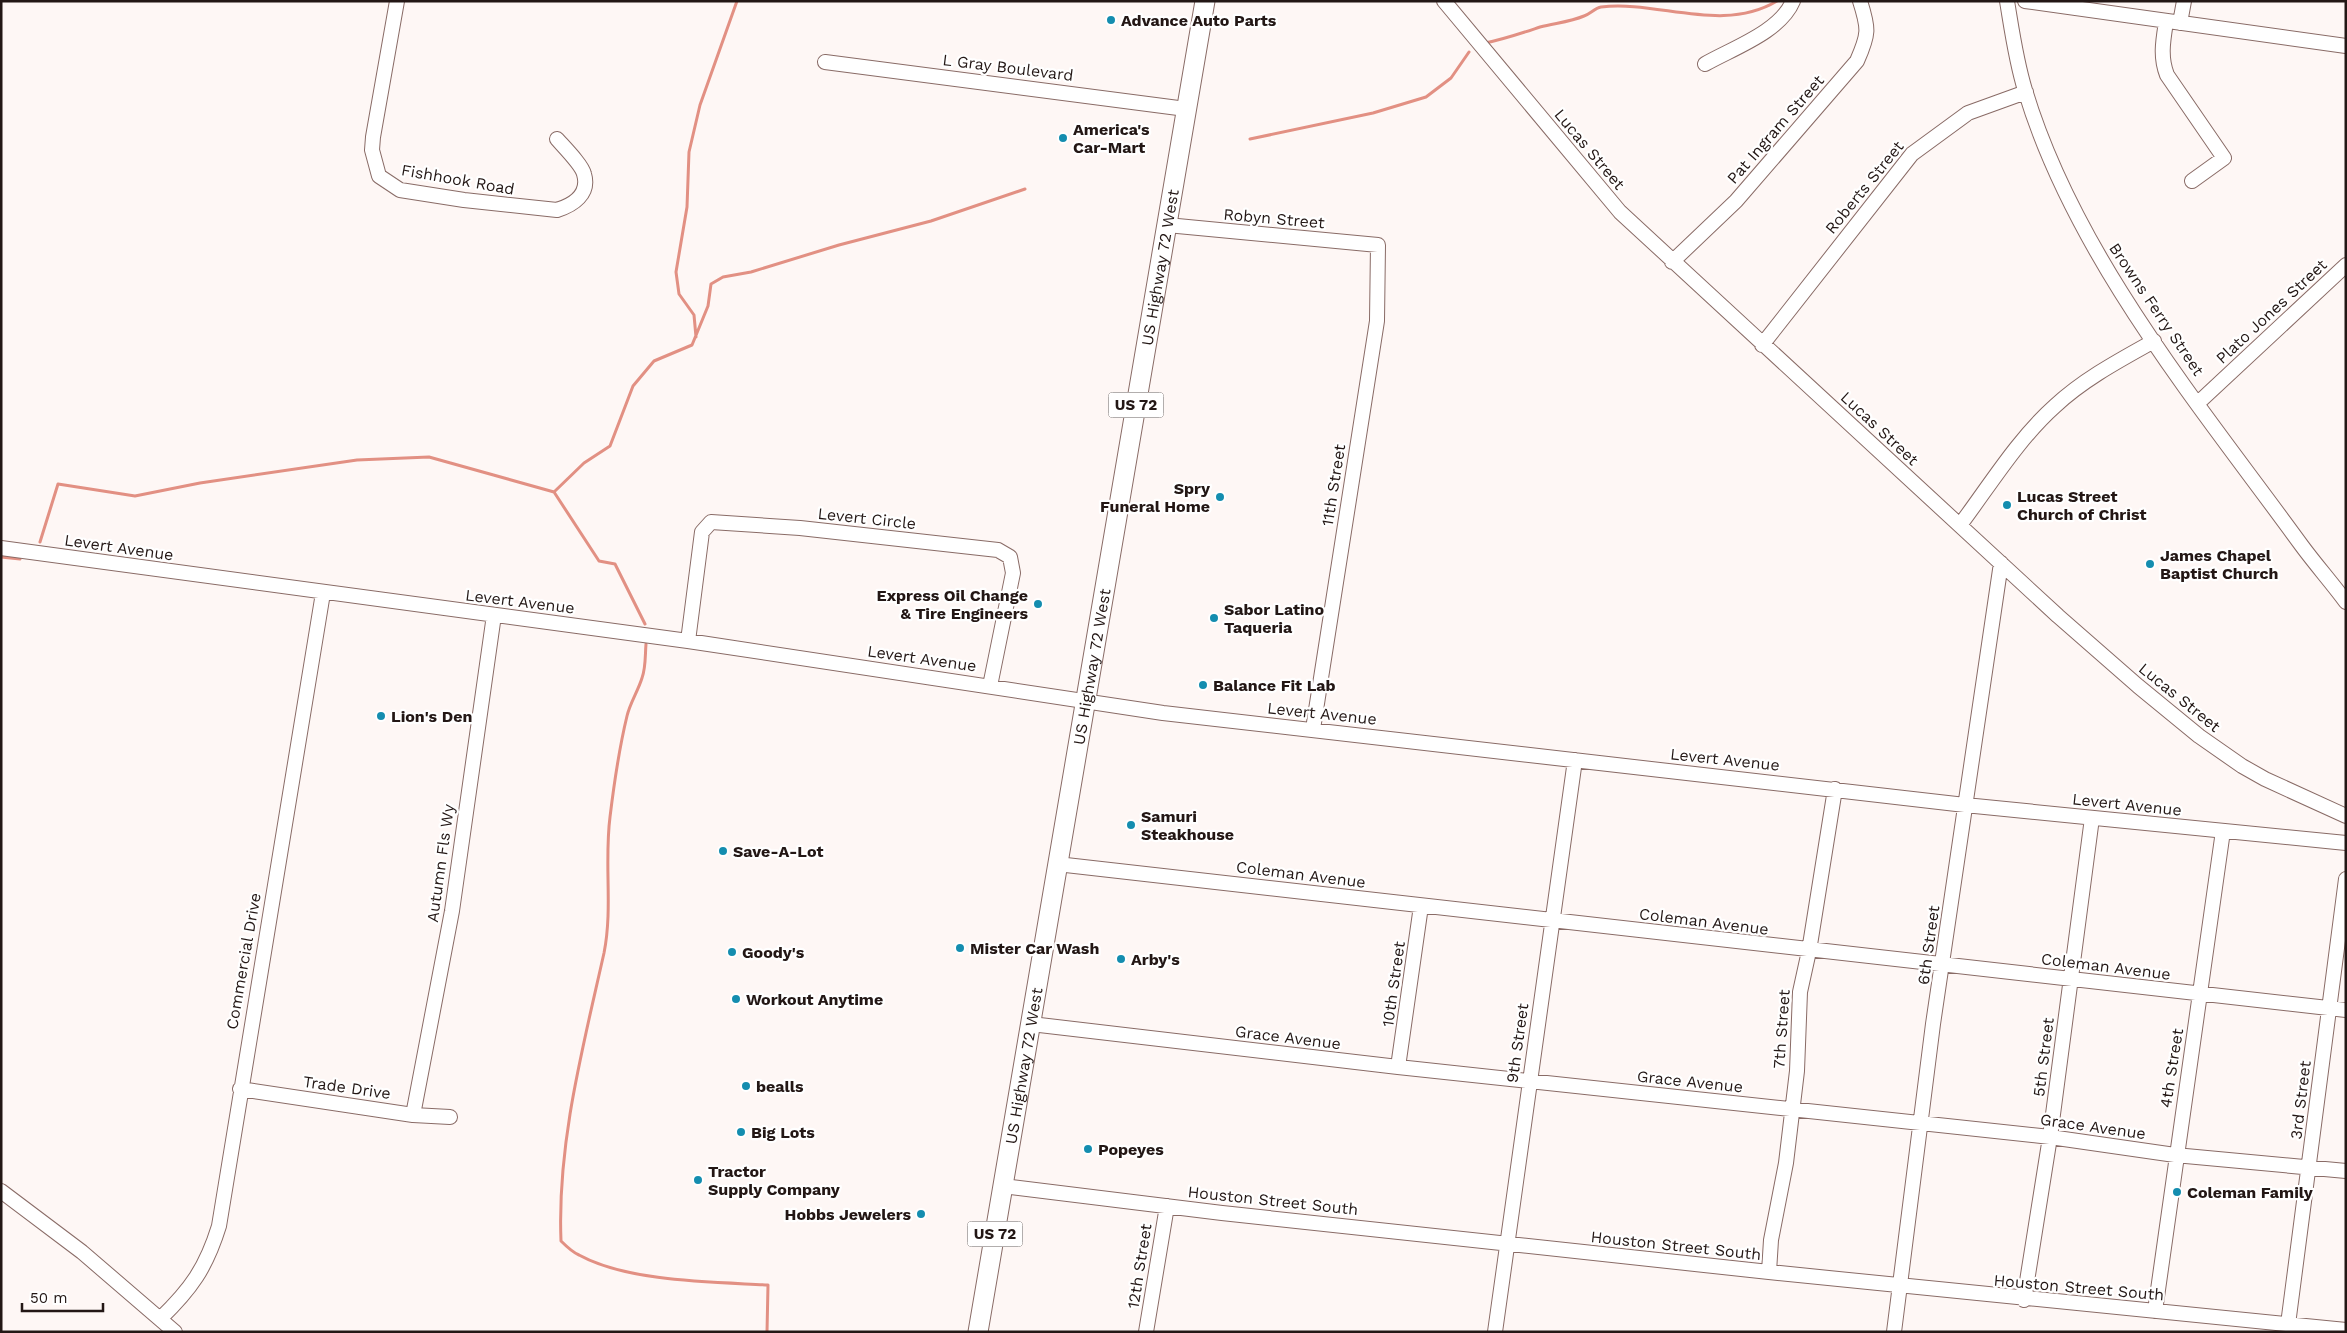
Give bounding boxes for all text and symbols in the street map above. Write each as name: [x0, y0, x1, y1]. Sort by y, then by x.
place label: Advance Auto Parts: [1121, 11, 1277, 30]
marker: Advance Auto Parts: [1105, 14, 1117, 26]
street label: L Gray Boulevard: [941, 50, 1074, 85]
street label: Pat Ingram Street: [1723, 71, 1828, 188]
street label: Lucas Street: [1550, 105, 1629, 194]
place label: America's Car-Mart: [1073, 120, 1150, 157]
marker: America's Car-Mart: [1057, 132, 1069, 144]
street label: Roberts Street: [1821, 137, 1908, 238]
street label: Fishhook Road: [400, 160, 516, 199]
street label: US Highway 72 West: [1137, 187, 1183, 347]
street label: Robyn Street: [1223, 205, 1326, 232]
street label: Browns Ferry Street: [2105, 239, 2208, 379]
street label: Plato Jones Street: [2212, 255, 2331, 368]
street label: Lucas Street: [1837, 388, 1923, 469]
road number: US 72: [1108, 392, 1164, 418]
street label: 11th Street: [1318, 442, 1349, 527]
place label: Spry Funeral Home: [1100, 479, 1211, 516]
place label: Lucas Street Church of Christ: [2017, 487, 2146, 524]
marker: Spry Funeral Home: [1214, 491, 1226, 503]
marker: Lucas Street Church of Christ: [2001, 499, 2013, 511]
street label: Levert Circle: [817, 504, 917, 533]
street label: Levert Avenue: [63, 530, 175, 565]
place label: James Chapel Baptist Church: [2160, 546, 2278, 583]
marker: James Chapel Baptist Church: [2144, 558, 2156, 570]
street label: Levert Avenue: [464, 585, 576, 618]
place label: Express Oil Change & Tire Engineers: [877, 586, 1028, 623]
street label: US Highway 72 West: [1069, 587, 1115, 746]
marker: Express Oil Change & Tire Engineers: [1032, 598, 1044, 610]
place label: Sabor Latino Taqueria: [1224, 600, 1324, 637]
marker: Sabor Latino Taqueria: [1208, 612, 1220, 624]
street label: Levert Avenue: [866, 641, 978, 676]
street label: Lucas Street: [2135, 659, 2224, 736]
place label: Balance Fit Lab: [1213, 676, 1336, 695]
marker: Balance Fit Lab: [1197, 679, 1209, 691]
street label: Levert Avenue: [1266, 698, 1378, 729]
place label: Lion's Den: [391, 707, 472, 726]
marker: Lion's Den: [375, 710, 387, 722]
street label: Levert Avenue: [1669, 744, 1781, 775]
street label: Levert Avenue: [2071, 789, 2183, 820]
street label: Autumn Fls Wy: [423, 802, 458, 923]
place label: Samuri Steakhouse: [1141, 807, 1234, 844]
marker: Samuri Steakhouse: [1125, 819, 1137, 831]
place label: Save-A-Lot: [733, 842, 823, 861]
marker: Save-A-Lot: [717, 845, 729, 857]
street label: Coleman Avenue: [1235, 857, 1367, 892]
street label: Commercial Drive: [222, 891, 265, 1031]
street label: Coleman Avenue: [1638, 904, 1770, 939]
street label: 6th Street: [1914, 904, 1944, 986]
place label: Mister Car Wash: [970, 939, 1099, 958]
street label: 10th Street: [1378, 940, 1409, 1028]
marker: Mister Car Wash: [954, 942, 966, 954]
place label: Goody's: [742, 943, 805, 962]
marker: Goody's: [726, 946, 738, 958]
street label: Coleman Avenue: [2040, 949, 2172, 984]
place label: Arby's: [1131, 950, 1180, 969]
marker: Arby's: [1115, 953, 1127, 965]
street label: US Highway 72 West: [1001, 986, 1047, 1146]
street label: 7th Street: [1769, 989, 1794, 1069]
place label: Workout Anytime: [746, 990, 883, 1009]
marker: Workout Anytime: [730, 993, 742, 1005]
street label: 9th Street: [1503, 1002, 1533, 1084]
street label: 5th Street: [2029, 1016, 2058, 1098]
street label: Grace Avenue: [1234, 1022, 1342, 1053]
street label: 4th Street: [2156, 1027, 2187, 1109]
street label: 3rd Street: [2286, 1059, 2315, 1141]
street label: Grace Avenue: [1636, 1066, 1744, 1097]
street label: Trade Drive: [302, 1072, 392, 1103]
place label: bealls: [756, 1077, 804, 1096]
marker: bealls: [740, 1080, 752, 1092]
street label: Grace Avenue: [2039, 1110, 2147, 1143]
place label: Big Lots: [751, 1123, 815, 1142]
marker: Big Lots: [735, 1126, 747, 1138]
place label: Popeyes: [1098, 1140, 1164, 1159]
marker: Popeyes: [1082, 1143, 1094, 1155]
place label: Tractor Supply Company: [708, 1162, 841, 1199]
marker: Tractor Supply Company: [692, 1174, 704, 1186]
street label: Houston Street South: [1187, 1182, 1359, 1219]
place label: Coleman Family: [2187, 1183, 2314, 1202]
marker: Coleman Family: [2171, 1186, 2183, 1198]
place label: Hobbs Jewelers: [785, 1205, 911, 1224]
marker: Hobbs Jewelers: [915, 1208, 927, 1220]
road number: US 72: [968, 1222, 1022, 1246]
street label: 12th Street: [1123, 1222, 1156, 1310]
street label: Houston Street South: [1590, 1227, 1762, 1264]
street label: Houston Street South: [1993, 1271, 2165, 1304]
scale bar: [22, 1280, 104, 1312]
text: 50 m: [30, 1289, 67, 1307]

